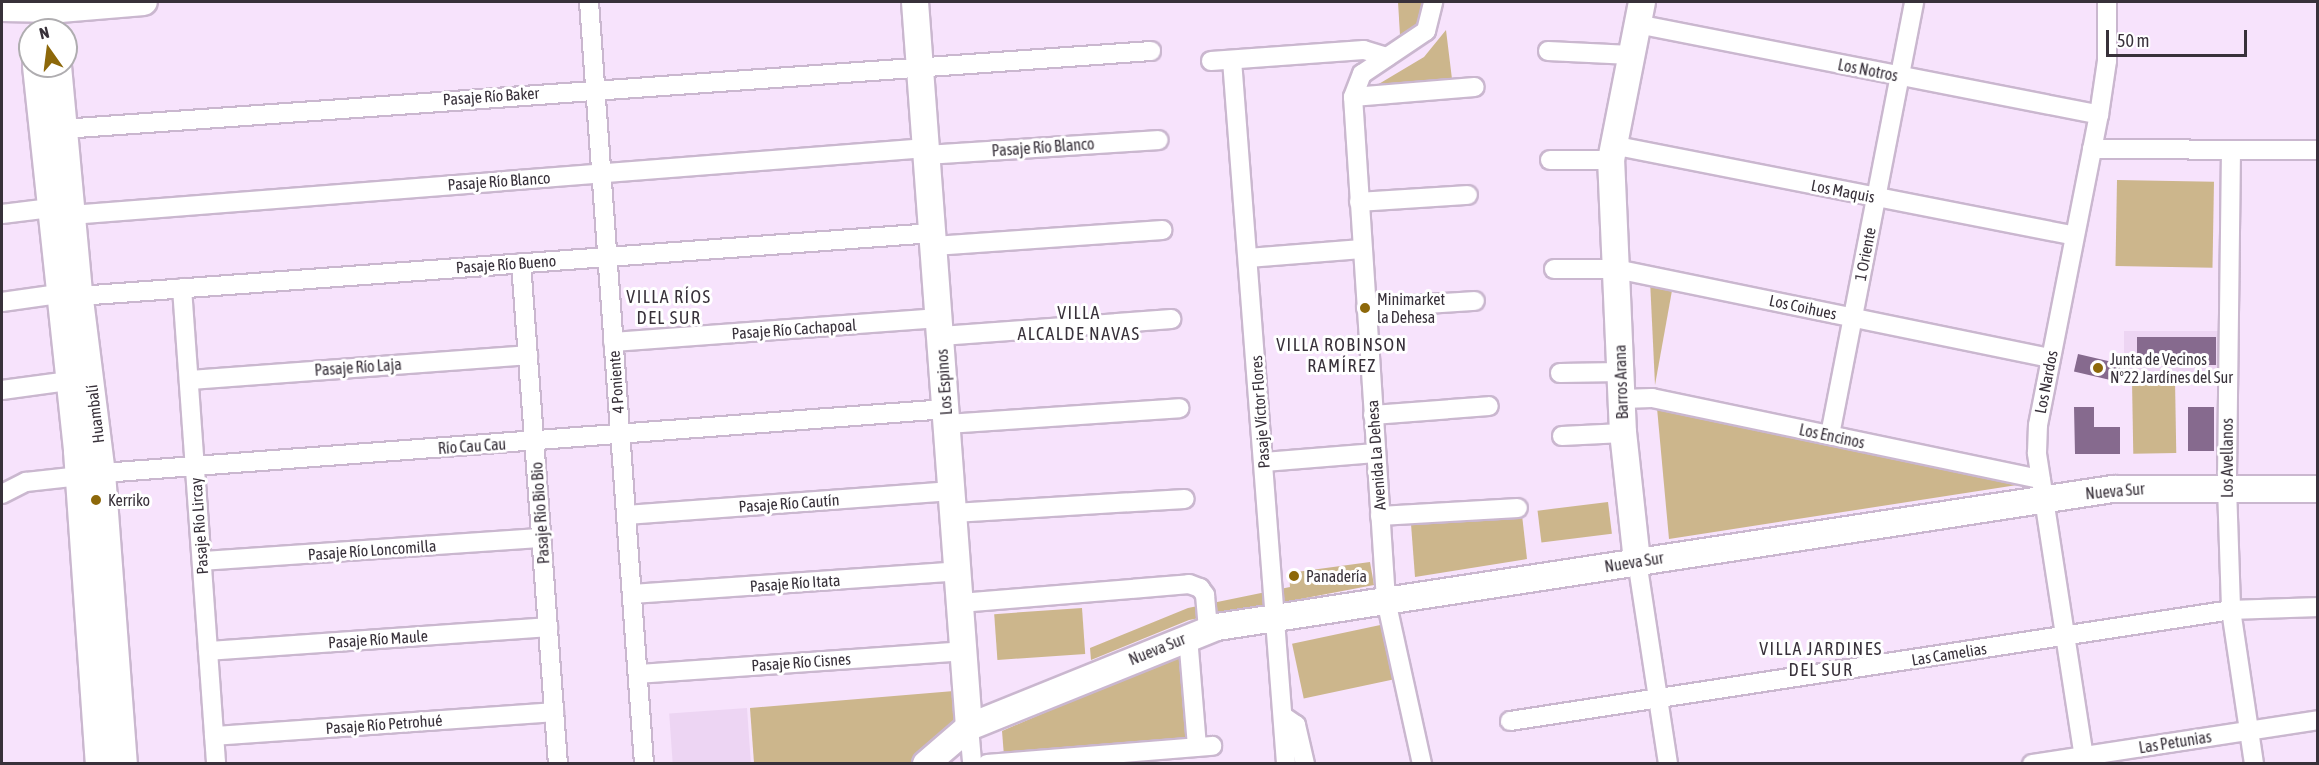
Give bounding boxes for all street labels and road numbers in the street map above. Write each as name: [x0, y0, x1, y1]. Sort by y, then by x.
street label: Los Notros: [1836, 55, 1900, 85]
street label: Pasaje Río Baker: [442, 83, 540, 109]
street label: Pasaje Río Blanco: [991, 134, 1095, 160]
street label: Pasaje Río Blanco: [447, 168, 551, 194]
street label: Los Maquis: [1810, 175, 1876, 207]
street label: 1 Oriente: [1850, 226, 1880, 282]
street label: Pasaje Río Bueno: [455, 251, 557, 277]
street label: Los Coihues: [1768, 291, 1838, 323]
street label: Pasaje Río Cachapoal: [731, 315, 857, 343]
street label: Barros Arana: [1610, 344, 1632, 420]
street label: Los Espinos: [932, 348, 956, 416]
street label: Los Nardos: [2030, 349, 2062, 415]
street label: 4 Poniente: [604, 350, 628, 414]
street label: Pasaje Río Laja: [314, 354, 402, 380]
street label: Pasaje Víctor Flores: [1246, 355, 1274, 469]
street label: Huambalí: [82, 384, 108, 444]
street label: Avenida La Dehesa: [1363, 399, 1389, 511]
street label: Los Avellanos: [2217, 418, 2237, 498]
street label: Los Encinos: [1797, 420, 1867, 452]
street label: Río Cau Cau: [437, 434, 507, 458]
street label: Pasaje Río Bio Bio: [527, 461, 553, 565]
street label: Pasaje Río Lircay: [186, 477, 212, 575]
street label: Nueva Sur: [2085, 479, 2145, 503]
street label: Pasaje Río Cautín: [738, 490, 840, 516]
street label: Pasaje Río Loncomilla: [307, 536, 437, 564]
street label: Nueva Sur: [1603, 548, 1665, 576]
street label: Pasaje Río Itata: [749, 570, 841, 596]
street label: Pasaje Río Maule: [328, 626, 428, 652]
street label: Nueva Sur: [1126, 629, 1188, 669]
street label: Las Camelias: [1910, 639, 1988, 669]
street label: Pasaje Río Cisnes: [751, 649, 851, 675]
street label: Pasaje Río Petrohué: [325, 710, 443, 738]
street label: Las Petunias: [2137, 727, 2213, 757]

